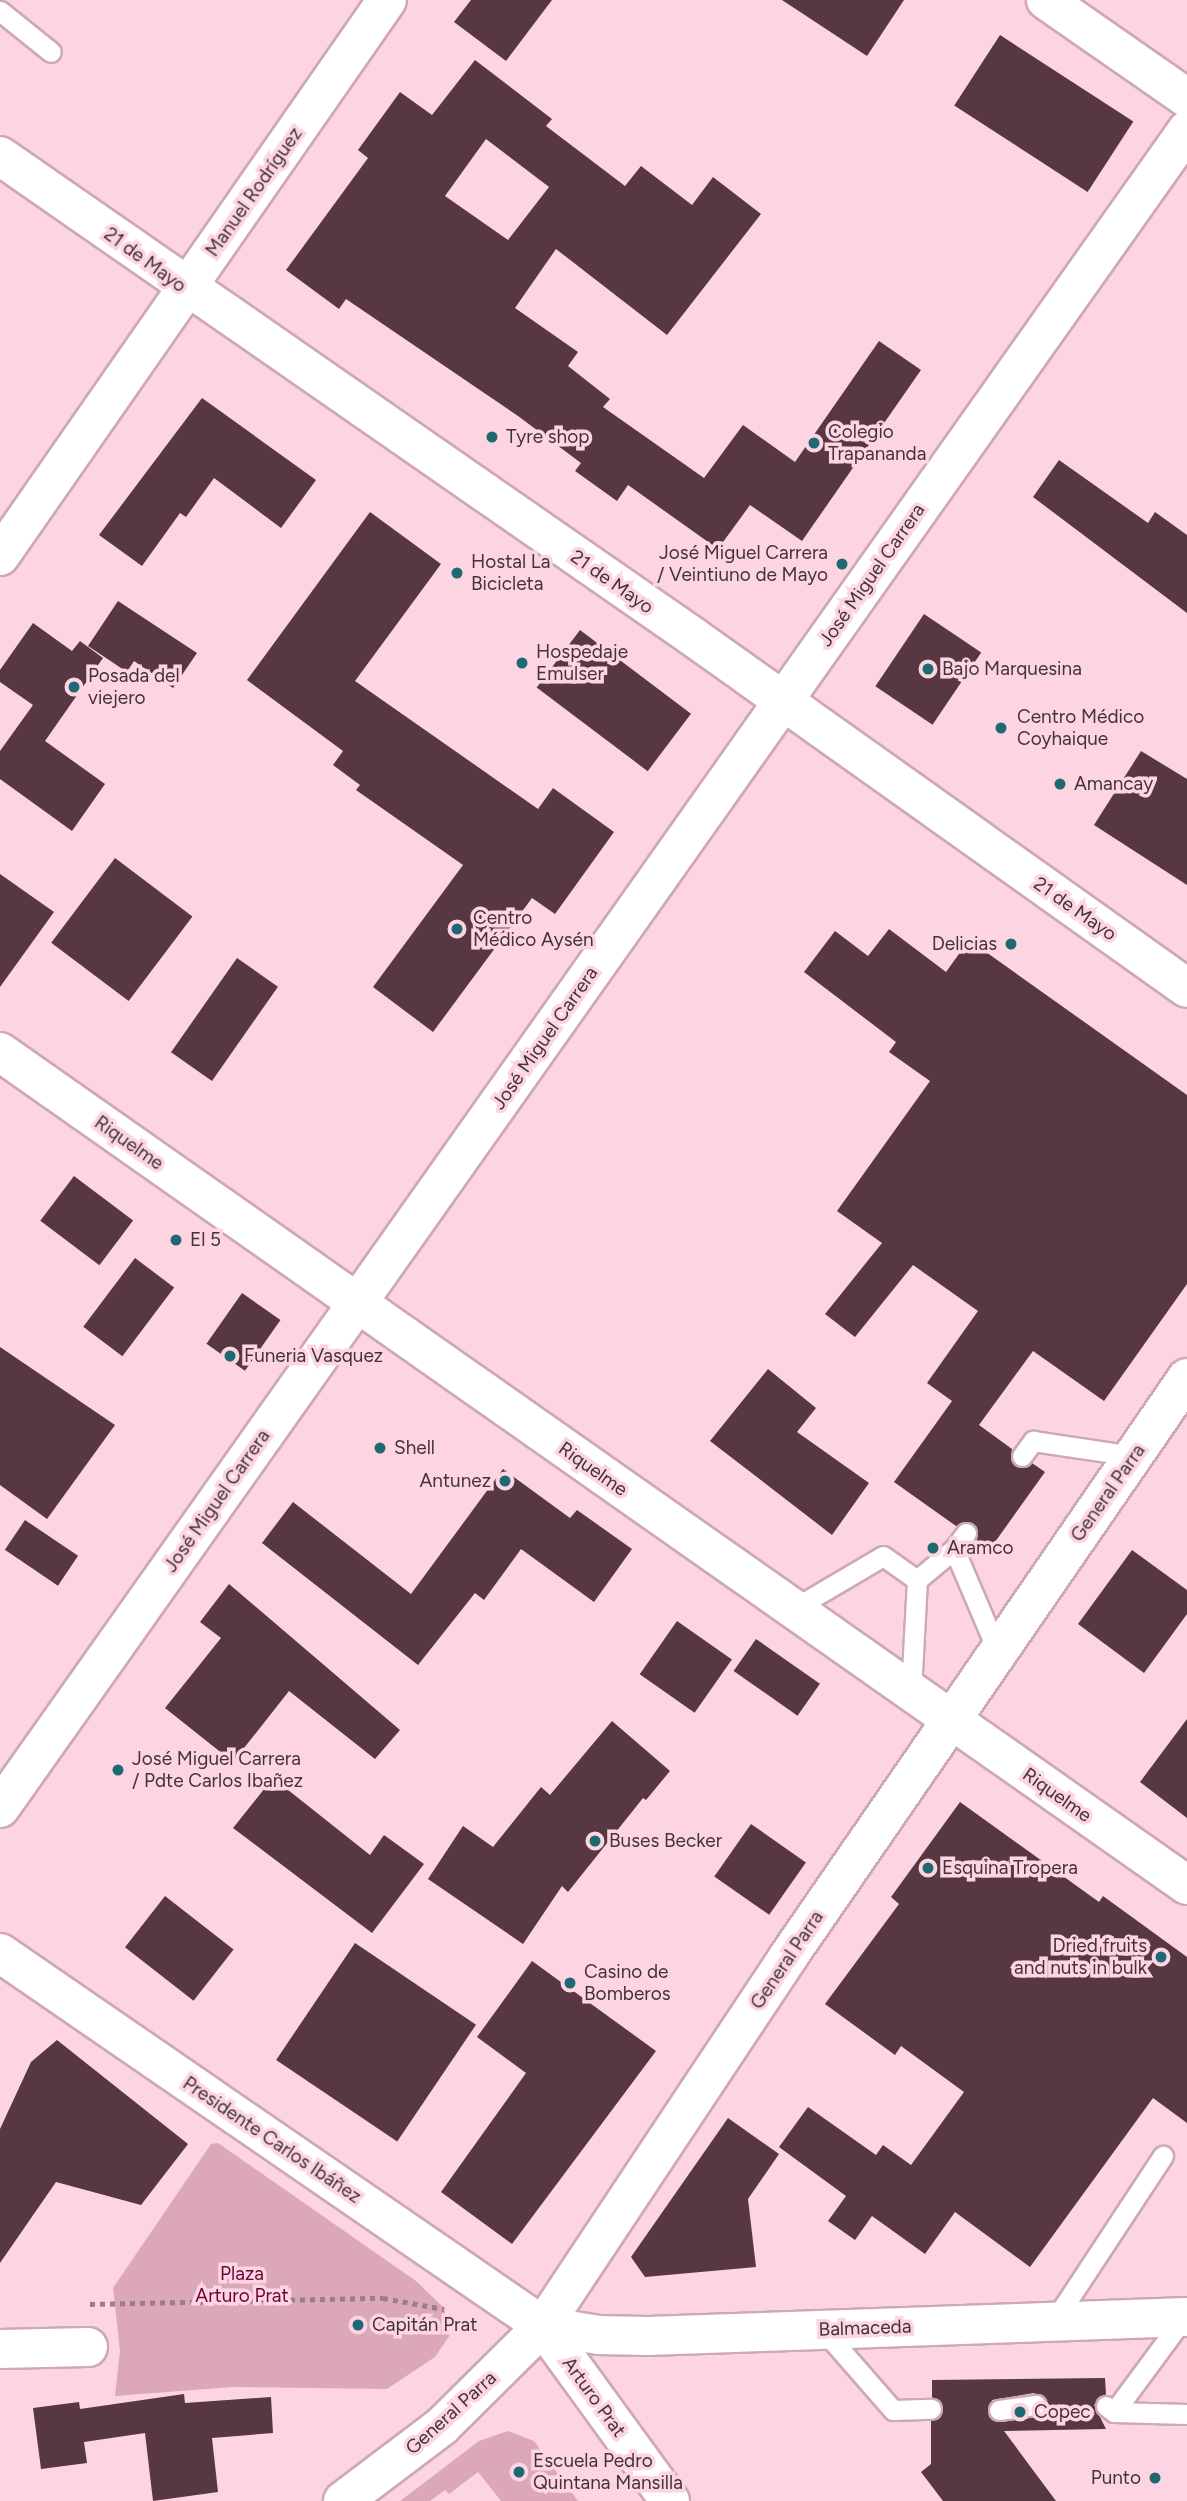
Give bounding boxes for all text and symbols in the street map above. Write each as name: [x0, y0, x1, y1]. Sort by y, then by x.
street label: Manuel Rodríguez: [201, 123, 307, 261]
street label: 21 de Mayo: [100, 223, 190, 297]
place label: Colegio Trapananda: [828, 421, 926, 465]
place label: Tyre shop: [506, 426, 589, 448]
marker: Tyre shop: [484, 429, 500, 445]
marker: Colegio Trapananda: [806, 435, 822, 451]
street label: José Miguel Carrera: [814, 499, 930, 651]
place label: José Miguel Carrera / Veintiuno de Mayo: [657, 542, 828, 586]
street label: 21 de Mayo: [566, 545, 658, 619]
place label: Hostal La Bicicleta: [471, 551, 550, 595]
marker: José Miguel Carrera / Veintiuno de Mayo: [834, 556, 850, 572]
marker: Hostal La Bicicleta: [449, 565, 465, 581]
place label: Hospedaje Emulser: [536, 641, 628, 685]
marker: Hospedaje Emulser: [514, 655, 530, 671]
place label: Bajo Marquesina: [942, 658, 1082, 680]
marker: Bajo Marquesina: [920, 661, 936, 677]
place label: Posada del viejero: [88, 665, 180, 709]
marker: Posada del viejero: [66, 679, 82, 695]
place label: Centro Médico Coyhaique: [1017, 706, 1144, 750]
marker: Centro Médico Coyhaique: [991, 718, 1011, 738]
place label: Amancay: [1074, 773, 1153, 795]
marker: Amancay: [1052, 776, 1068, 792]
street label: 21 de Mayo: [1029, 872, 1121, 946]
place label: Centro Médico Aysén: [473, 907, 593, 951]
marker: Centro Médico Aysén: [447, 919, 467, 939]
place label: Delicias: [932, 933, 997, 955]
marker: Delicias: [1003, 936, 1019, 952]
street label: José Miguel Carrera: [487, 962, 603, 1114]
street label: Riquelme: [90, 1111, 168, 1175]
place label: El 5: [190, 1229, 221, 1251]
marker: El 5: [168, 1232, 184, 1248]
place label: Funeria Vasquez: [244, 1345, 383, 1367]
marker: Funeria Vasquez: [222, 1348, 238, 1364]
street label: José Miguel Carrera: [159, 1425, 275, 1577]
place label: Shell: [394, 1437, 435, 1459]
street label: Riquelme: [554, 1437, 632, 1501]
marker: Shell: [372, 1440, 388, 1456]
street label: General Parra: [1066, 1440, 1150, 1546]
place label: Antunez: [419, 1470, 491, 1492]
marker: Antunez: [497, 1473, 513, 1489]
place label: Aramco: [947, 1537, 1013, 1559]
marker: Aramco: [925, 1540, 941, 1556]
place label: José Miguel Carrera / Pdte Carlos Ibañez: [132, 1748, 303, 1792]
marker: José Miguel Carrera / Pdte Carlos Ibañez: [110, 1762, 126, 1778]
street label: Riquelme: [1018, 1763, 1096, 1827]
place label: Buses Becker: [609, 1830, 722, 1852]
marker: Buses Becker: [587, 1833, 603, 1849]
place label: Esquina Tropera: [942, 1857, 1078, 1879]
marker: Esquina Tropera: [920, 1860, 936, 1876]
street label: General Parra: [746, 1906, 828, 2014]
place label: Dried fruits and nuts in bulk: [1014, 1935, 1147, 1979]
marker: Dried fruits and nuts in bulk: [1153, 1949, 1169, 1965]
place label: Casino de Bomberos: [584, 1961, 671, 2005]
marker: Casino de Bomberos: [562, 1975, 578, 1991]
street label: Presidente Carlos Ibáñez: [179, 2072, 365, 2208]
park label: Plaza Arturo Prat: [195, 2263, 289, 2307]
place label: Capitán Prat: [372, 2314, 477, 2336]
street label: Balmaceda: [818, 2315, 912, 2341]
marker: Capitán Prat: [350, 2317, 366, 2333]
street label: Arturo Prat: [557, 2353, 631, 2441]
street label: General Parra: [401, 2366, 501, 2460]
place label: Copec: [1034, 2401, 1091, 2423]
marker: Copec: [1012, 2404, 1028, 2420]
place label: Escuela Pedro Quintana Mansilla: [533, 2450, 683, 2494]
marker: Escuela Pedro Quintana Mansilla: [511, 2464, 527, 2480]
place label: Punto: [1091, 2467, 1141, 2489]
marker: Punto: [1147, 2470, 1163, 2486]

